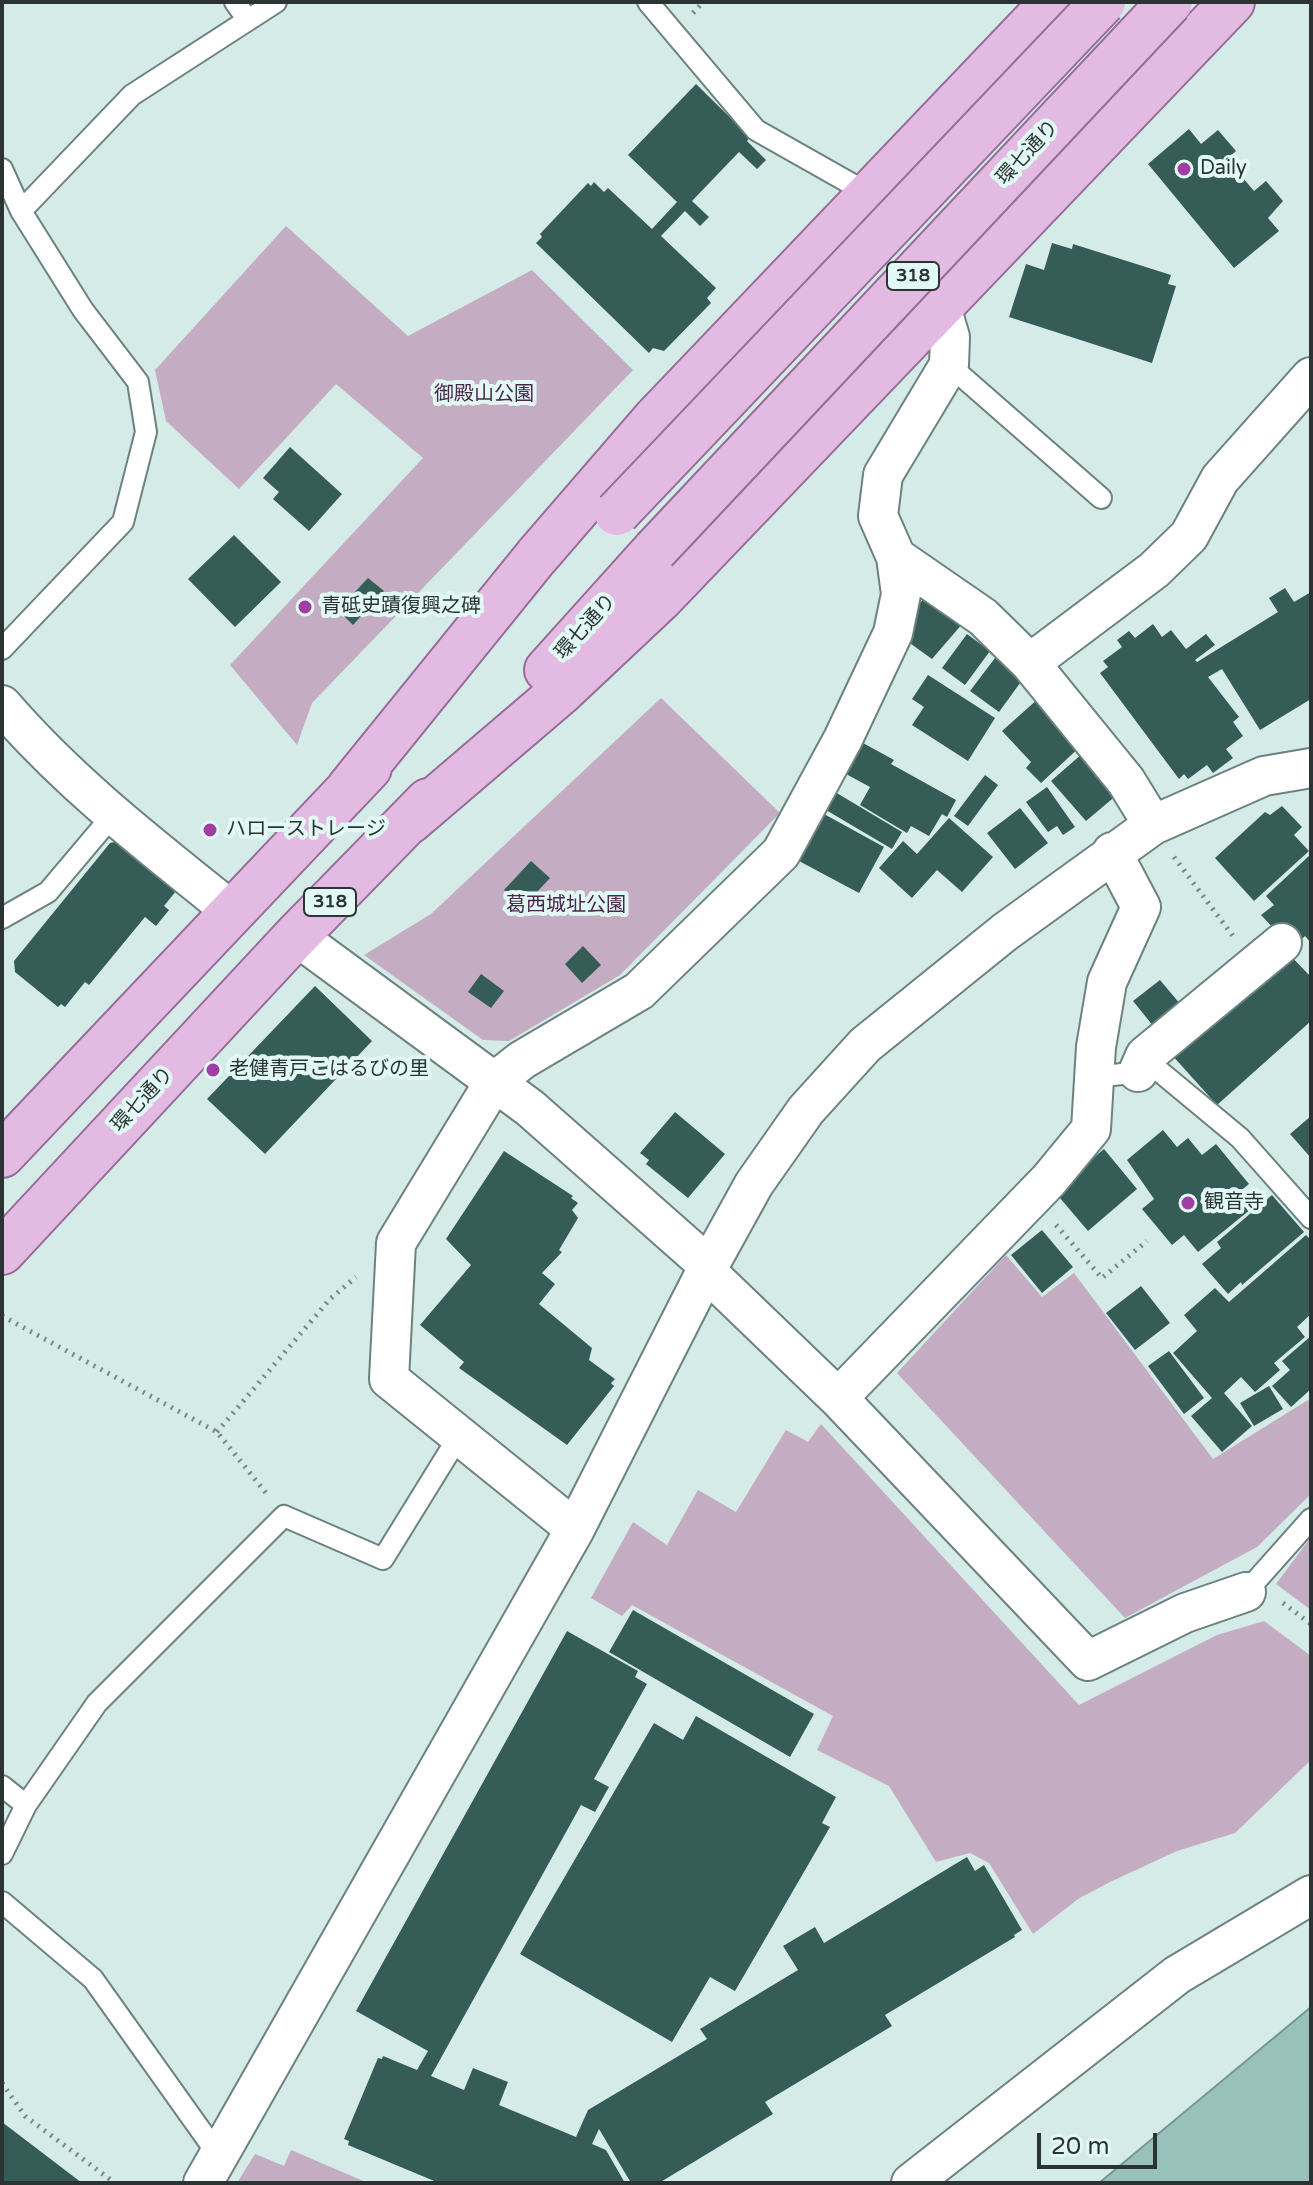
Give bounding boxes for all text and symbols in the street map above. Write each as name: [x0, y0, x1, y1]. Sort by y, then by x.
street label: 環七通り: [992, 116, 1064, 190]
place label: Daily: [1200, 157, 1247, 181]
marker: Daily: [1175, 160, 1193, 178]
road number: 318: [887, 262, 939, 290]
park label: 御殿山公園: [434, 383, 534, 407]
street label: 環七通り: [550, 589, 622, 665]
place label: 青砥史蹟復興之碑: [321, 595, 481, 619]
marker: 青砥史蹟復興之碑: [296, 598, 314, 616]
place label: ハローストレージ: [226, 818, 386, 842]
marker: ハローストレージ: [201, 821, 219, 839]
road number: 318: [304, 888, 356, 916]
park label: 葛西城址公園: [506, 894, 626, 918]
place label: 老健青戸こはるびの里: [229, 1058, 429, 1082]
marker: 老健青戸こはるびの里: [204, 1061, 222, 1079]
street label: 環七通り: [107, 1063, 179, 1137]
place label: 観音寺: [1204, 1191, 1264, 1215]
marker: 観音寺: [1179, 1194, 1197, 1212]
scale bar: [1041, 2117, 1161, 2167]
text: 20 m: [1051, 2132, 1109, 2161]

